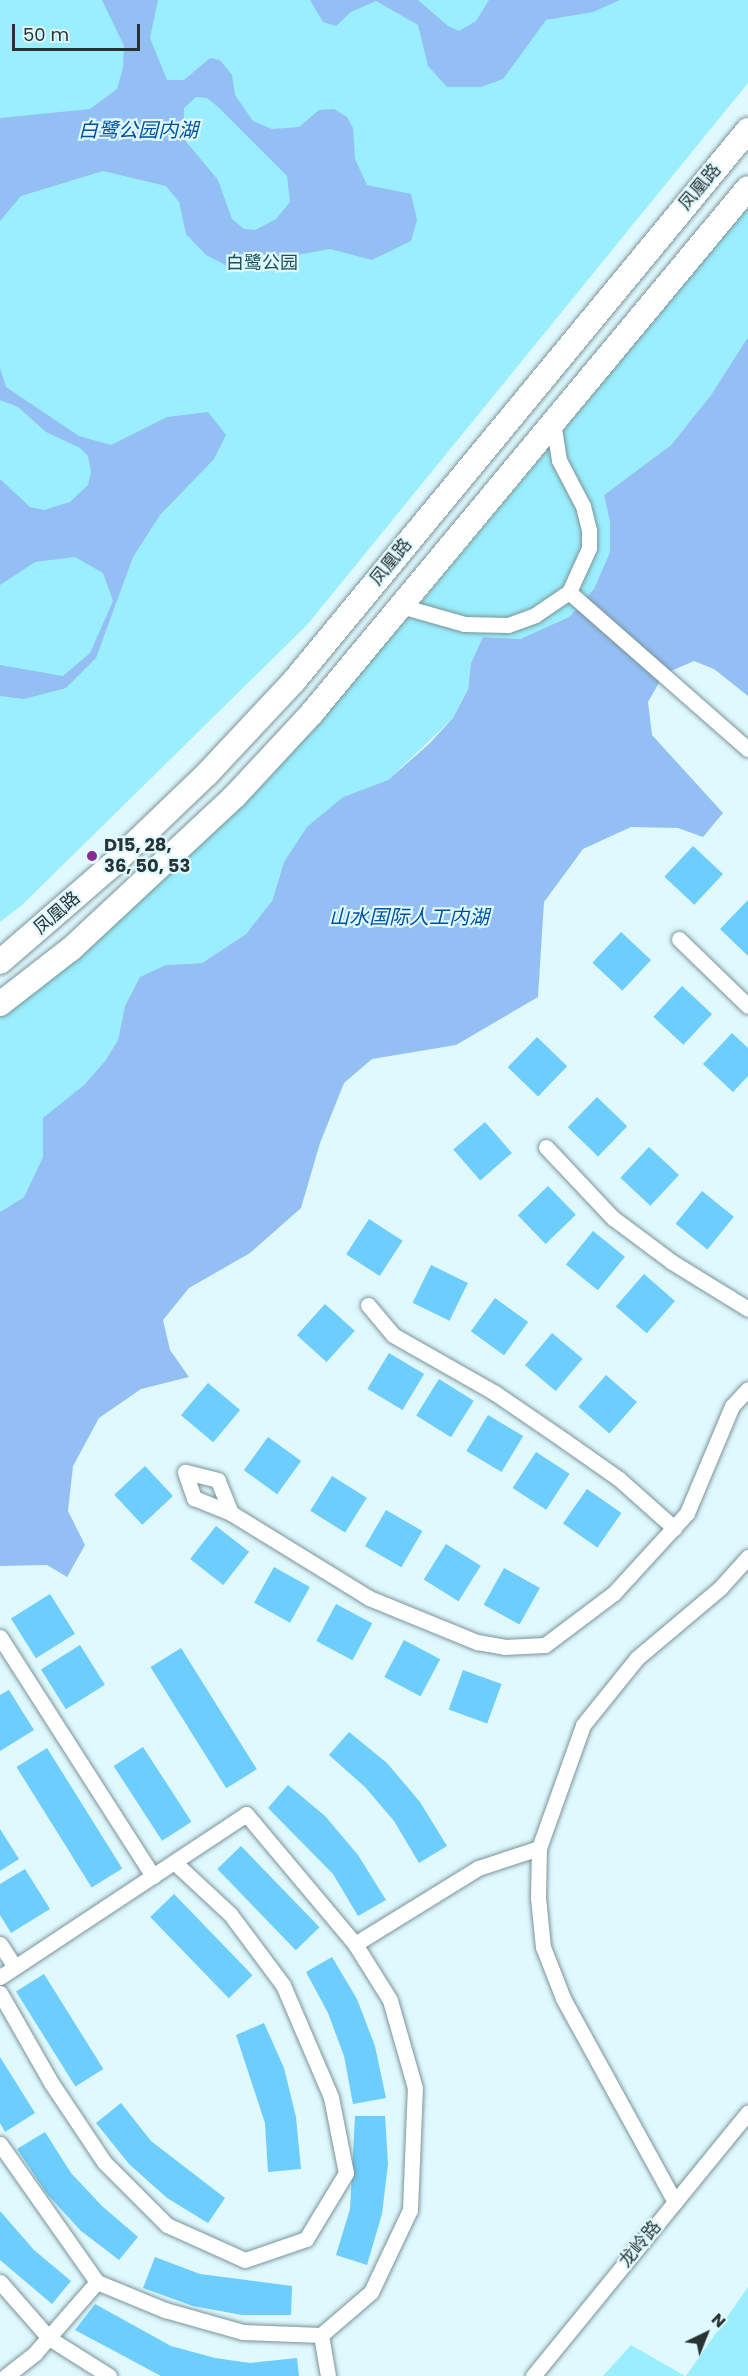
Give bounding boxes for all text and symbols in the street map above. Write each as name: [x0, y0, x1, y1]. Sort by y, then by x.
scale bar: [15, 12, 142, 50]
text: 50 m: [23, 22, 69, 47]
water label: 白鹭公园内湖: [78, 118, 198, 142]
street label: 凤凰路: [674, 159, 726, 215]
park label: 白鹭公园: [226, 252, 298, 274]
street label: 凤凰路: [366, 534, 416, 590]
place label: D15, 28, 36, 50, 53: [104, 835, 190, 878]
marker: D15, 28, 36, 50, 53: [85, 849, 99, 863]
street label: 凤凰路: [30, 887, 84, 939]
water label: 山水国际人工内湖: [329, 905, 489, 929]
street label: 龙岭路: [614, 2216, 666, 2272]
north arrow: [676, 2304, 736, 2364]
text: N: [706, 2308, 731, 2333]

